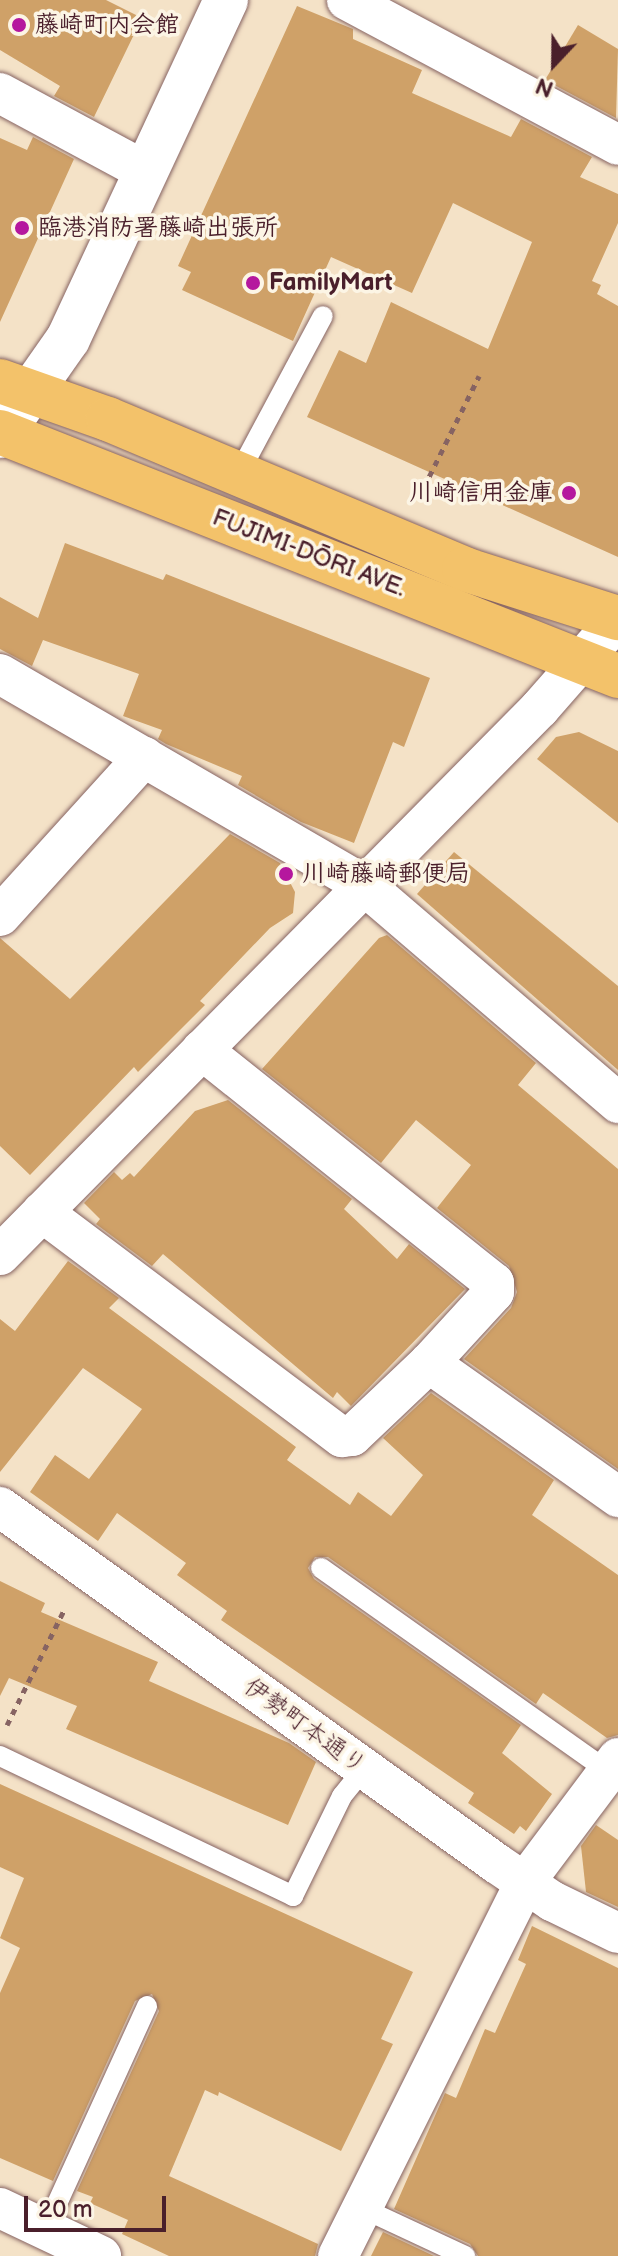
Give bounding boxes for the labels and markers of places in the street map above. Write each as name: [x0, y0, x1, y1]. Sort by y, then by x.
place label: 藤崎町内会館: [35, 11, 179, 39]
marker: 藤崎町内会館: [10, 16, 28, 34]
place label: 臨港消防署藤崎出張所: [38, 214, 278, 242]
marker: 臨港消防署藤崎出張所: [13, 219, 31, 237]
place label: FamilyMart: [269, 269, 392, 297]
marker: FamilyMart: [244, 274, 262, 292]
place label: 川崎信用金庫: [409, 479, 553, 507]
marker: 川崎信用金庫: [560, 484, 578, 502]
place label: 川崎藤崎郵便局: [302, 860, 470, 888]
marker: 川崎藤崎郵便局: [277, 865, 295, 883]

